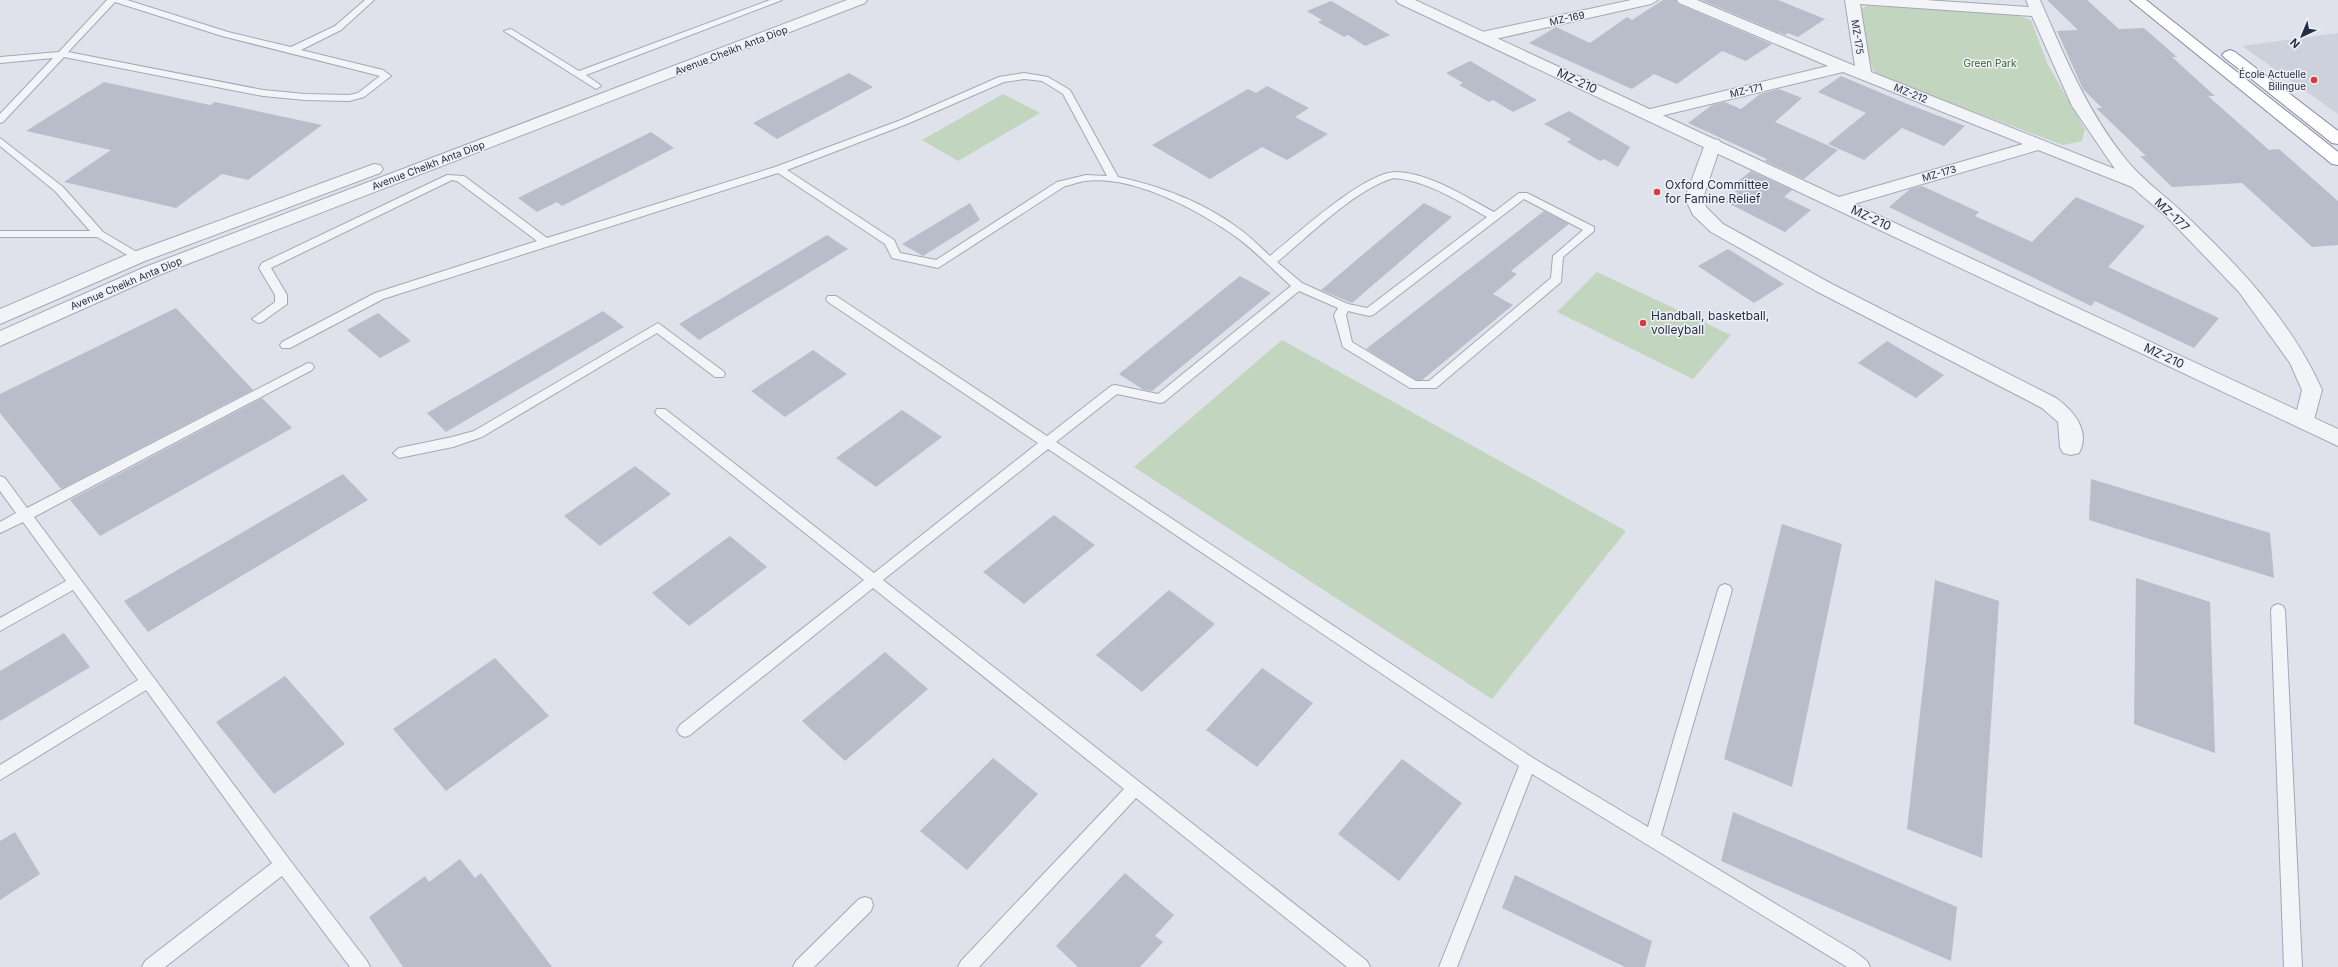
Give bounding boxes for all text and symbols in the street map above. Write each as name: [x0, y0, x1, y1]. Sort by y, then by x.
street label: MZ-169: [1548, 8, 1586, 28]
north arrow: [2282, 16, 2322, 56]
street label: MZ-175: [1849, 19, 1867, 55]
street label: Avenue Cheikh Anta Diop: [673, 23, 789, 77]
text: N: [2287, 35, 2303, 51]
park label: Green Park: [1964, 57, 2017, 69]
street label: MZ-210: [1555, 65, 1600, 96]
place label: École Actuelle Bilingue: [2239, 67, 2306, 92]
marker: École Actuelle Bilingue: [2309, 75, 2319, 85]
street label: MZ-171: [1728, 80, 1764, 100]
street label: MZ-212: [1892, 81, 1930, 105]
street label: Avenue Cheikh Anta Diop: [370, 138, 486, 192]
street label: MZ-173: [1920, 162, 1958, 184]
place label: Oxford Committee for Famine Relief: [1665, 177, 1769, 206]
marker: Oxford Committee for Famine Relief: [1652, 187, 1662, 197]
street label: MZ-177: [2152, 195, 2193, 235]
street label: MZ-210: [1849, 202, 1894, 233]
street label: Avenue Cheikh Anta Diop: [68, 254, 184, 312]
place label: Handball, basketball, volleyball: [1651, 308, 1769, 337]
marker: Handball, basketball, volleyball: [1638, 318, 1648, 328]
street label: MZ-210: [2142, 340, 2187, 371]

